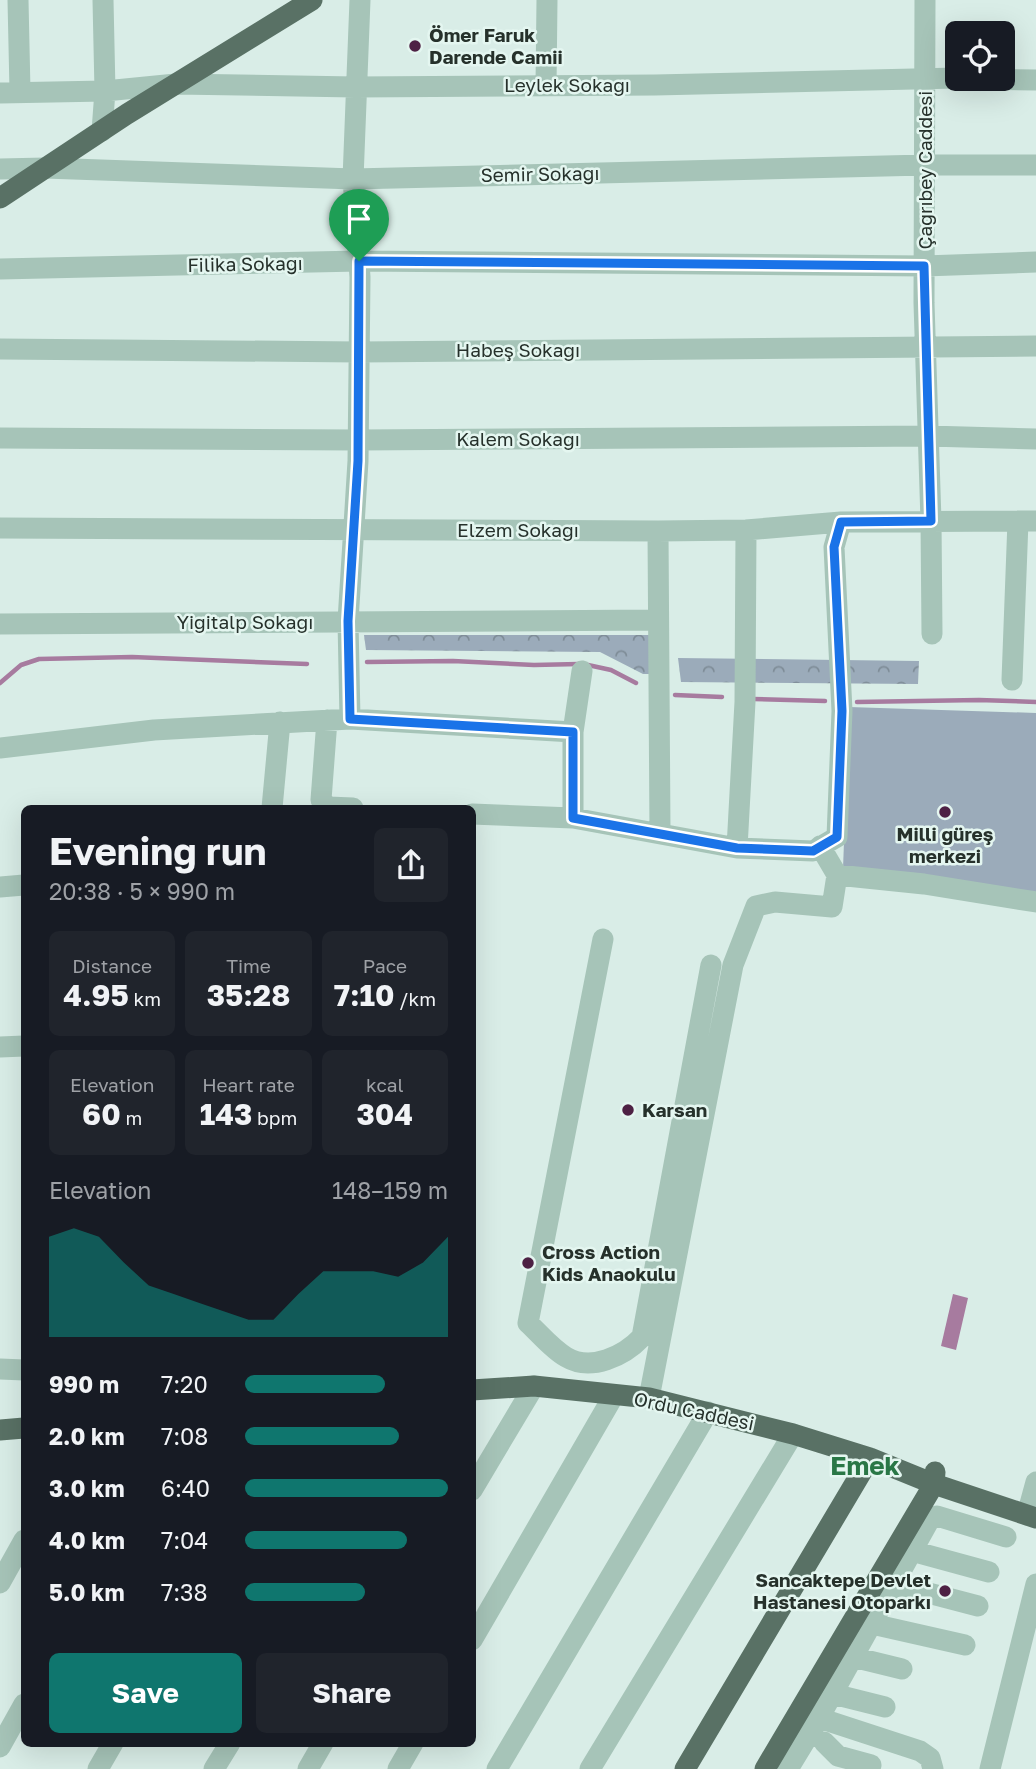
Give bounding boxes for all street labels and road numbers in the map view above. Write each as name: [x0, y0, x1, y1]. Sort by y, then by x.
street label: Leylek Sokağı: [504, 73, 630, 96]
street label: Çağrıbey Caddesi: [913, 91, 936, 249]
street label: Semir Sokağı: [480, 161, 600, 186]
street label: Filika Sokağı: [187, 251, 303, 276]
street label: Habeş Sokağı: [456, 338, 580, 361]
street label: Kalem Sokağı: [456, 427, 580, 450]
street label: Elzem Sokağı: [457, 518, 579, 541]
street label: Yiğitalp Sokağı: [177, 610, 313, 633]
street label: Ordu Caddesi: [632, 1387, 756, 1434]

